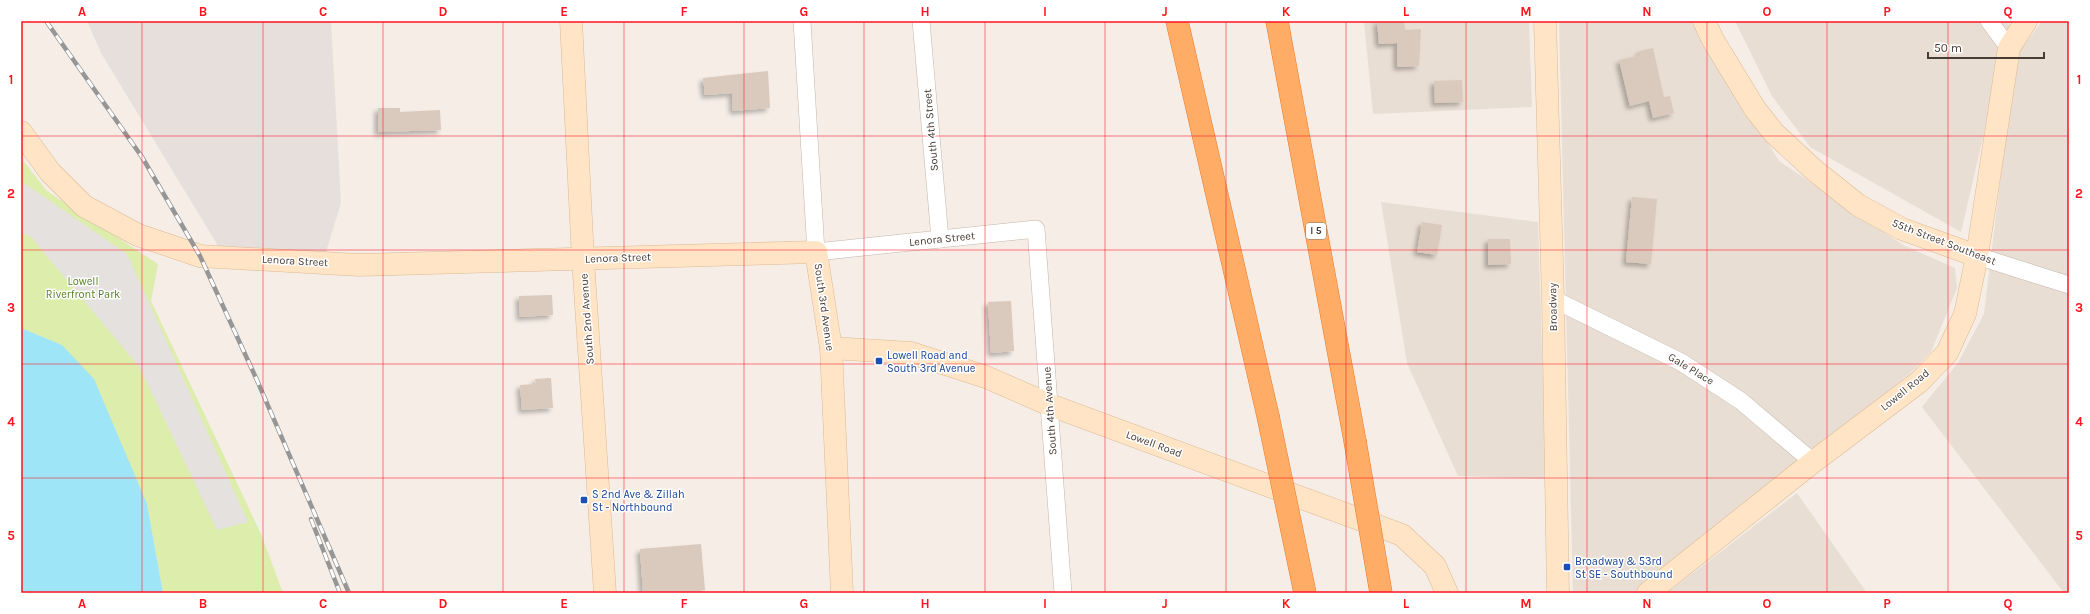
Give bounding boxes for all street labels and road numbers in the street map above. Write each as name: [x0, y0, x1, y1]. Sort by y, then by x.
street label: South 4th Street: [921, 88, 941, 172]
street label: 55th Street Southeast: [1890, 216, 1998, 268]
road number: I 5: [1306, 223, 1326, 239]
street label: Lenora Street: [908, 229, 976, 249]
street label: Lenora Street: [585, 250, 651, 266]
street label: Lenora Street: [262, 253, 328, 269]
street label: South 3rd Avenue: [811, 262, 837, 352]
street label: South 2nd Avenue: [577, 273, 597, 365]
street label: Broadway: [1546, 283, 1560, 331]
street label: Gale Place: [1666, 350, 1717, 388]
street label: South 4th Avenue: [1040, 366, 1060, 456]
street label: Lowell Road: [1878, 366, 1932, 414]
street label: Lowell Road: [1124, 428, 1184, 460]

